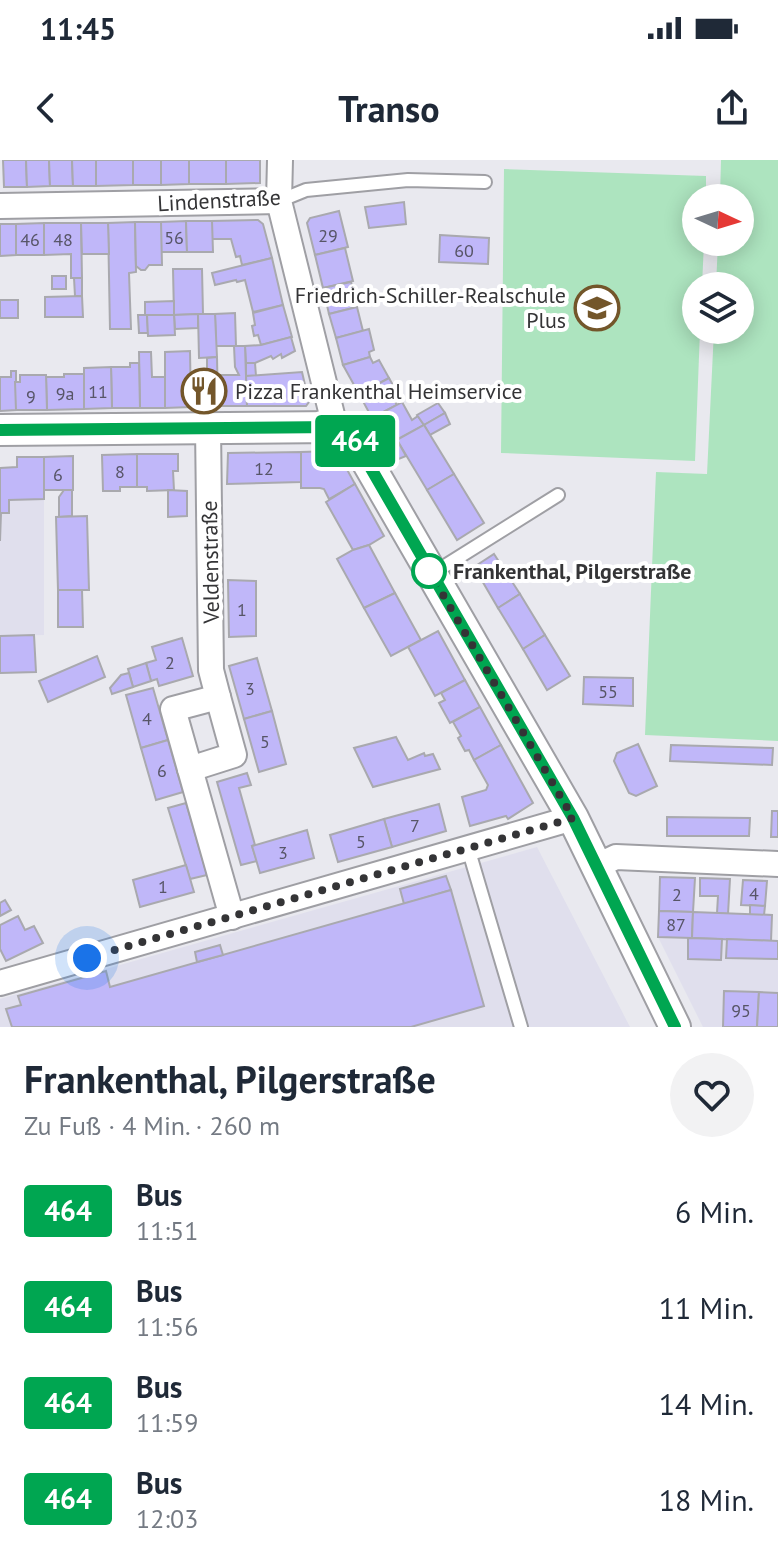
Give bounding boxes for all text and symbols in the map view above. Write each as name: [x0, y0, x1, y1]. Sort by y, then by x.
text: 11:45: [40, 9, 116, 48]
text: Transo: [338, 85, 440, 132]
icon: back: [24, 86, 68, 130]
icon: share: [710, 86, 754, 130]
street label: Lindenstraße: [157, 183, 281, 217]
north arrow: [682, 184, 754, 256]
map controls: [682, 184, 754, 344]
house number: 29: [318, 224, 338, 247]
house number: 56: [164, 226, 184, 249]
house number: 46: [20, 228, 40, 251]
house number: 48: [53, 228, 73, 251]
house number: 60: [454, 239, 474, 262]
button: layers: [682, 272, 754, 344]
place label: Friedrich-Schiller-Realschule Plus: [295, 281, 566, 334]
school or university icon: Friedrich-Schiller-Realschule Plus: [573, 284, 621, 332]
restaurant icon: Pizza Frankenthal Heimservice: [180, 367, 228, 415]
place label: Pizza Frankenthal Heimservice: [235, 377, 522, 405]
house number: 11: [88, 380, 108, 403]
house number: 9a: [56, 382, 74, 405]
house number: 9: [26, 385, 36, 408]
line badge: 464: [309, 415, 401, 467]
text: 464: [331, 422, 379, 459]
house number: 12: [254, 457, 274, 480]
house number: 8: [115, 460, 125, 483]
house number: 6: [53, 463, 63, 486]
street label: Veldenstraße: [195, 500, 225, 625]
marker: Frankenthal, Pilgerstraße: [412, 554, 446, 588]
place label: Frankenthal, Pilgerstraße: [453, 557, 691, 585]
house number: 1: [237, 598, 247, 621]
house number: 2: [165, 651, 175, 674]
house number: 3: [245, 677, 255, 700]
house number: 55: [598, 680, 618, 703]
house number: 4: [142, 707, 152, 730]
house number: 5: [260, 730, 270, 753]
house number: 6: [157, 759, 167, 782]
house number: 7: [410, 814, 420, 837]
house number: 5: [356, 830, 366, 853]
house number: 3: [278, 841, 288, 864]
house number: 1: [158, 875, 168, 898]
house number: 4: [749, 882, 759, 905]
house number: 2: [672, 883, 682, 906]
house number: 87: [666, 913, 686, 936]
your location: [67, 938, 107, 978]
house number: 95: [731, 999, 751, 1022]
button: heart: [670, 1053, 754, 1137]
text: Frankenthal, Pilgerstraße: [24, 1054, 436, 1103]
text: Zu Fuß · 4 Min. · 260 m: [24, 1109, 280, 1142]
text: Bus: [136, 1175, 183, 1214]
text: 464: [44, 1192, 92, 1229]
text: 6 Min.: [675, 1192, 754, 1231]
text: 11:51: [136, 1214, 198, 1247]
text: Bus: [136, 1271, 183, 1310]
text: 464: [44, 1288, 92, 1325]
text: 11 Min.: [659, 1288, 754, 1327]
text: 11:56: [136, 1310, 198, 1343]
text: Bus: [136, 1367, 183, 1406]
text: 464: [44, 1384, 92, 1421]
text: 14 Min.: [659, 1384, 754, 1423]
text: 11:59: [136, 1406, 198, 1439]
text: Bus: [136, 1463, 183, 1502]
text: 464: [44, 1480, 92, 1517]
text: 18 Min.: [659, 1480, 754, 1519]
text: 12:03: [136, 1502, 198, 1535]

